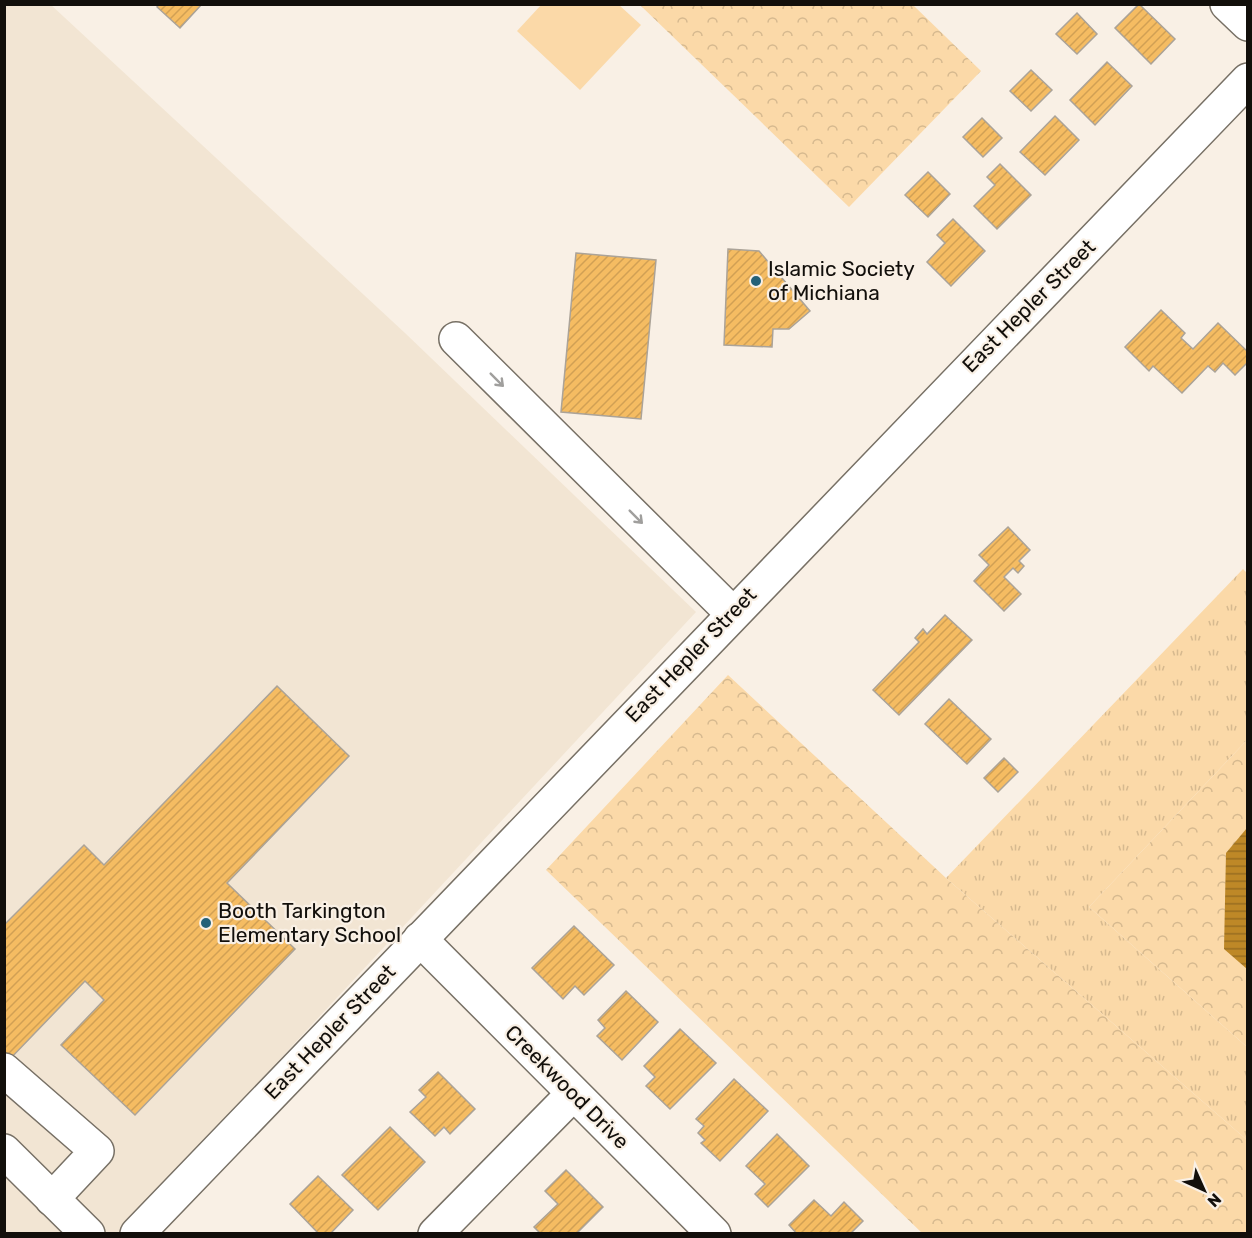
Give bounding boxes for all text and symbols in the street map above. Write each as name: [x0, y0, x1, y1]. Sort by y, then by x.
street label: East Hepler Street: [957, 234, 1100, 377]
place label: Islamic Society of Michiana: [768, 256, 915, 305]
marker: Islamic Society of Michiana: [749, 274, 763, 288]
one-way arrow: [490, 372, 505, 387]
one-way arrow: [628, 510, 643, 524]
street label: East Hepler Street: [620, 582, 761, 727]
place label: Booth Tarkington Elementary School: [218, 898, 401, 947]
marker: Booth Tarkington Elementary School: [199, 916, 213, 930]
street label: East Hepler Street: [259, 959, 400, 1104]
street label: Creekwood Drive: [500, 1019, 635, 1154]
north arrow: [1174, 1160, 1234, 1220]
text: N: [1203, 1189, 1225, 1211]

